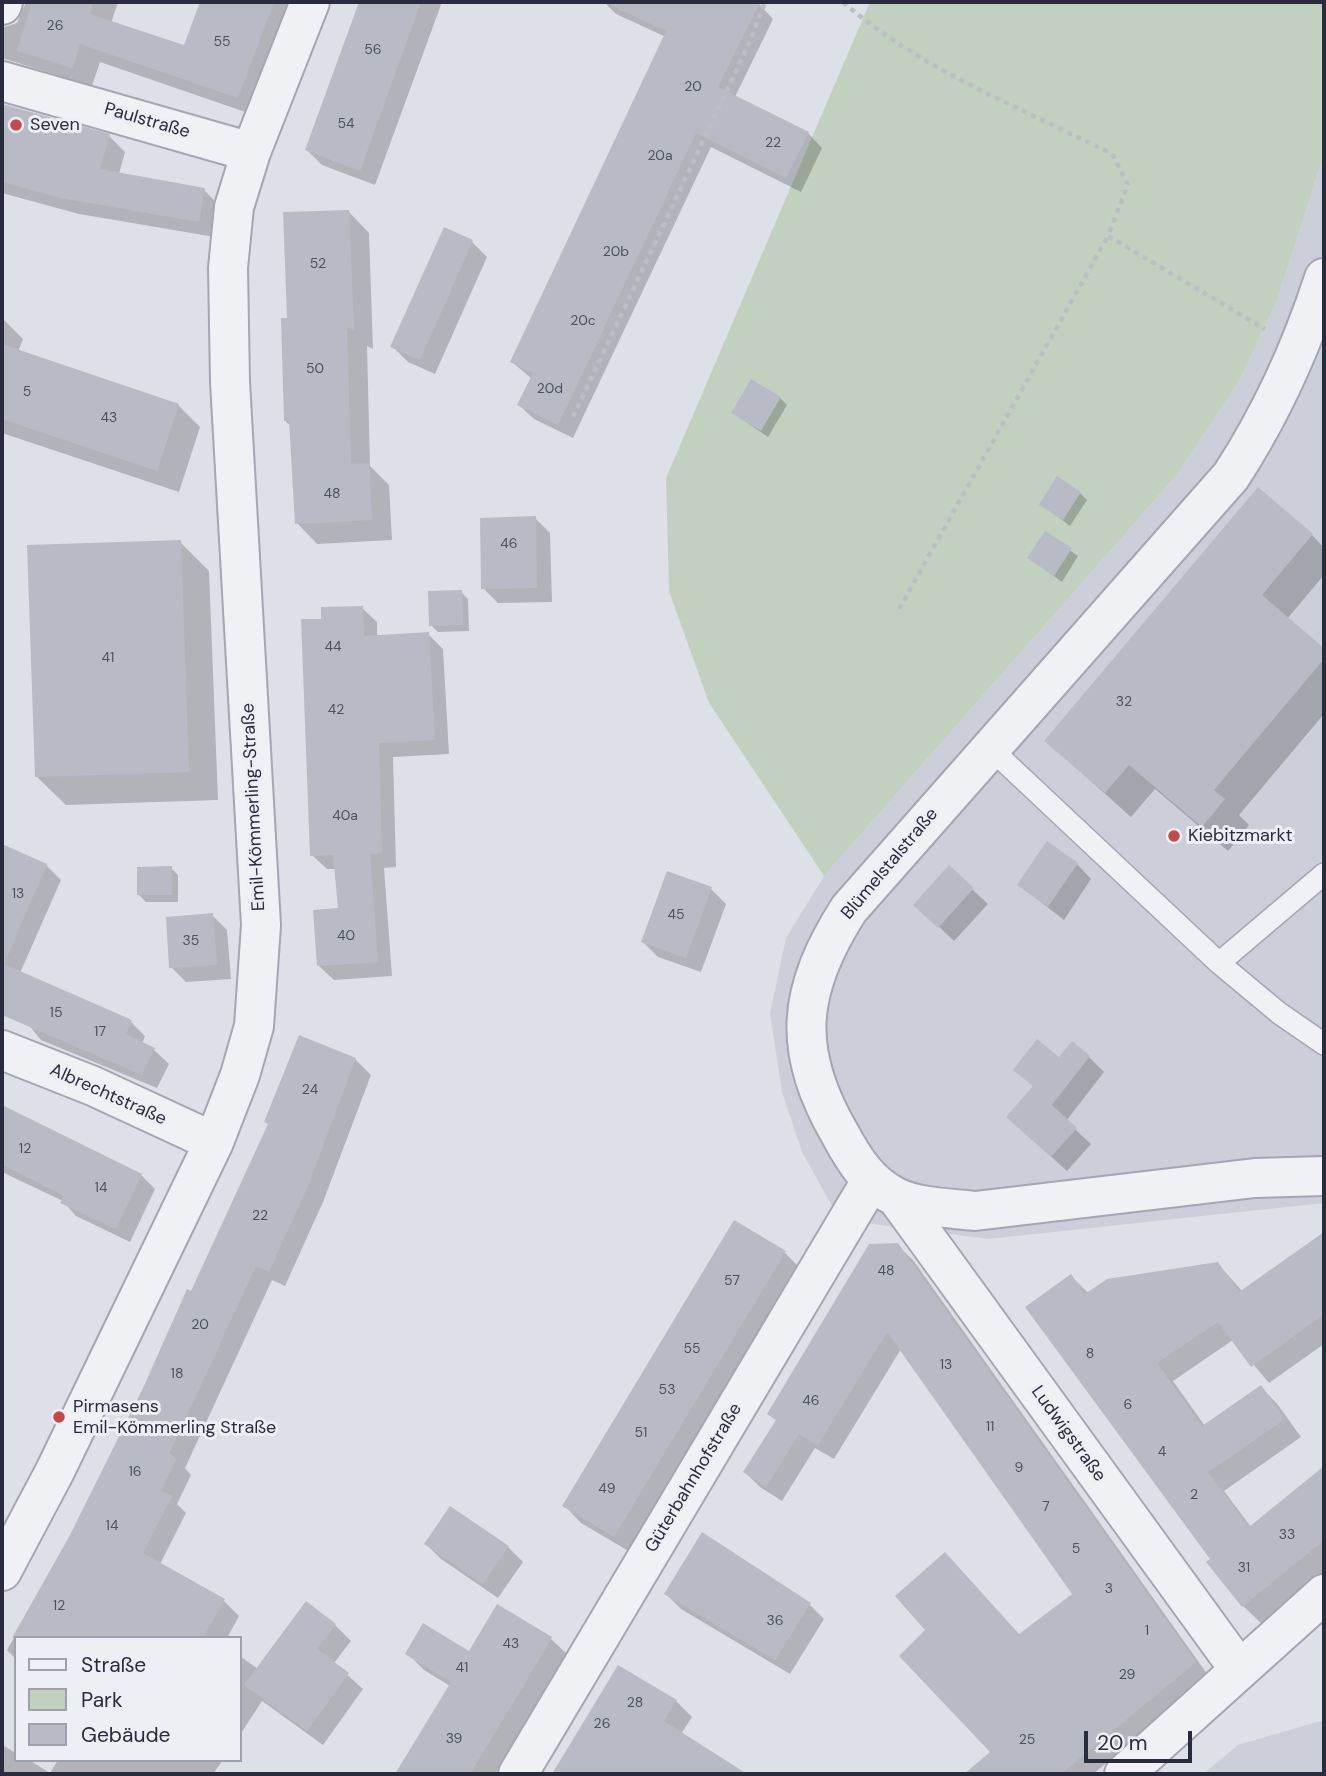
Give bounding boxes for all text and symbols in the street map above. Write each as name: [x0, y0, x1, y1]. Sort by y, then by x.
house number: 26: [47, 18, 63, 34]
house number: 55: [213, 34, 231, 50]
house number: 56: [364, 42, 382, 58]
house number: 20: [684, 79, 702, 95]
street label: Paulstraße: [102, 98, 192, 144]
place label: Seven: [30, 114, 80, 136]
house number: 54: [337, 116, 355, 132]
marker: Seven: [8, 117, 24, 133]
house number: 22: [765, 135, 781, 151]
house number: 20a: [647, 148, 673, 164]
house number: 20b: [603, 244, 629, 260]
house number: 52: [310, 256, 326, 272]
house number: 20c: [570, 313, 596, 329]
house number: 50: [306, 361, 324, 377]
house number: 20d: [537, 381, 563, 397]
house number: 5: [23, 384, 31, 400]
house number: 43: [101, 410, 117, 426]
house number: 48: [323, 486, 341, 502]
house number: 46: [500, 536, 518, 552]
house number: 44: [325, 639, 341, 655]
house number: 41: [102, 650, 114, 666]
house number: 32: [1116, 694, 1132, 710]
house number: 42: [328, 702, 344, 718]
street label: Emil-Kömmerling-Straße: [238, 703, 270, 911]
street label: Blümelstalstraße: [837, 804, 943, 924]
house number: 40a: [332, 808, 358, 824]
place label: Kiebitzmarkt: [1188, 825, 1293, 847]
marker: Kiebitzmarkt: [1166, 828, 1182, 844]
house number: 13: [12, 886, 24, 902]
house number: 45: [667, 907, 685, 923]
house number: 40: [337, 928, 355, 944]
house number: 35: [183, 933, 199, 949]
house number: 15: [50, 1005, 62, 1021]
house number: 17: [94, 1024, 106, 1040]
street label: Albrechtstraße: [46, 1060, 170, 1130]
house number: 24: [302, 1082, 318, 1098]
house number: 12: [19, 1141, 31, 1157]
house number: 14: [95, 1180, 107, 1196]
house number: 22: [252, 1208, 268, 1224]
house number: 48: [877, 1263, 895, 1279]
house number: 57: [724, 1273, 740, 1289]
house number: 20: [191, 1317, 209, 1333]
house number: 55: [683, 1341, 701, 1357]
house number: 8: [1086, 1346, 1094, 1362]
house number: 13: [940, 1357, 952, 1373]
house number: 18: [171, 1366, 183, 1382]
house number: 53: [659, 1382, 675, 1398]
street label: Ludwigstraße: [1026, 1382, 1110, 1486]
house number: 46: [802, 1393, 820, 1409]
place label: Pirmasens Emil-Kömmerling Straße: [73, 1396, 276, 1438]
house number: 6: [1124, 1397, 1132, 1413]
street label: Güterbahnhofstraße: [641, 1399, 747, 1557]
marker: Pirmasens Emil-Kömmerling Straße: [51, 1409, 67, 1425]
house number: 11: [986, 1419, 994, 1435]
house number: 51: [635, 1425, 647, 1441]
house number: 4: [1158, 1444, 1166, 1460]
house number: 9: [1015, 1460, 1023, 1476]
house number: 16: [128, 1464, 142, 1480]
house number: 49: [598, 1481, 616, 1497]
house number: 2: [1190, 1487, 1198, 1503]
house number: 7: [1042, 1499, 1050, 1515]
house number: 14: [106, 1518, 118, 1534]
house number: 33: [1279, 1527, 1295, 1543]
house number: 5: [1072, 1541, 1080, 1557]
house number: 31: [1238, 1560, 1250, 1576]
house number: 3: [1105, 1581, 1113, 1597]
house number: 12: [53, 1598, 65, 1614]
house number: 36: [766, 1613, 784, 1629]
house number: 1: [1145, 1623, 1149, 1639]
legend: [14, 1636, 242, 1762]
house number: 43: [503, 1636, 519, 1652]
text: Straße: [81, 1651, 146, 1679]
house number: 41: [456, 1660, 468, 1676]
house number: 29: [1119, 1667, 1135, 1683]
text: Park: [81, 1686, 122, 1714]
house number: 28: [627, 1695, 643, 1711]
house number: 26: [594, 1716, 610, 1732]
scale bar: [1088, 1716, 1196, 1760]
text: Gebäude: [81, 1721, 171, 1749]
text: 20 m: [1097, 1729, 1148, 1757]
house number: 39: [446, 1731, 462, 1747]
house number: 25: [1019, 1732, 1035, 1748]

